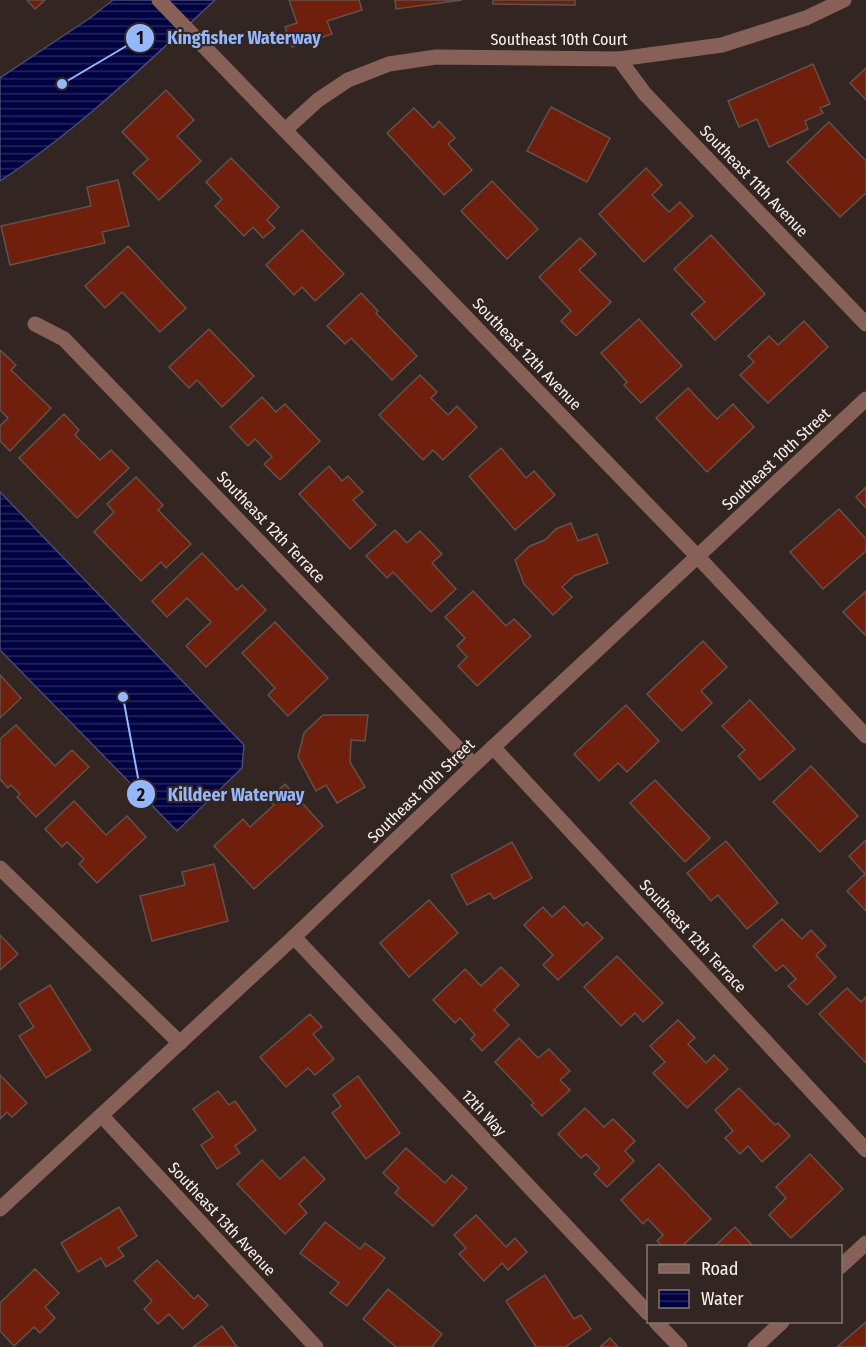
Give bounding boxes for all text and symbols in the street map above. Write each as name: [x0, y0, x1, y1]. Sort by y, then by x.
callout: Kingfisher Waterway: [125, 20, 332, 56]
text: 1: [136, 27, 144, 49]
text: Kingfisher Waterway: [167, 27, 321, 49]
street label: Southeast 10th Court: [490, 30, 628, 49]
street label: Southeast 11th Avenue: [696, 121, 812, 241]
street label: Southeast 12th Avenue: [469, 294, 585, 414]
street label: Southeast 10th Street: [718, 403, 835, 514]
street label: Southeast 12th Terrace: [213, 467, 329, 587]
street label: Southeast 10th Street: [364, 735, 479, 847]
callout: Killdeer Waterway: [126, 776, 317, 812]
text: 2: [136, 784, 145, 806]
text: Killdeer Waterway: [168, 784, 305, 806]
street label: Southeast 12th Terrace: [636, 875, 750, 997]
street label: 12th Way: [458, 1086, 511, 1141]
street label: Southeast 13th Avenue: [164, 1158, 280, 1280]
legend: [647, 1245, 842, 1323]
text: Road: [701, 1258, 738, 1280]
text: Water: [701, 1288, 744, 1310]

